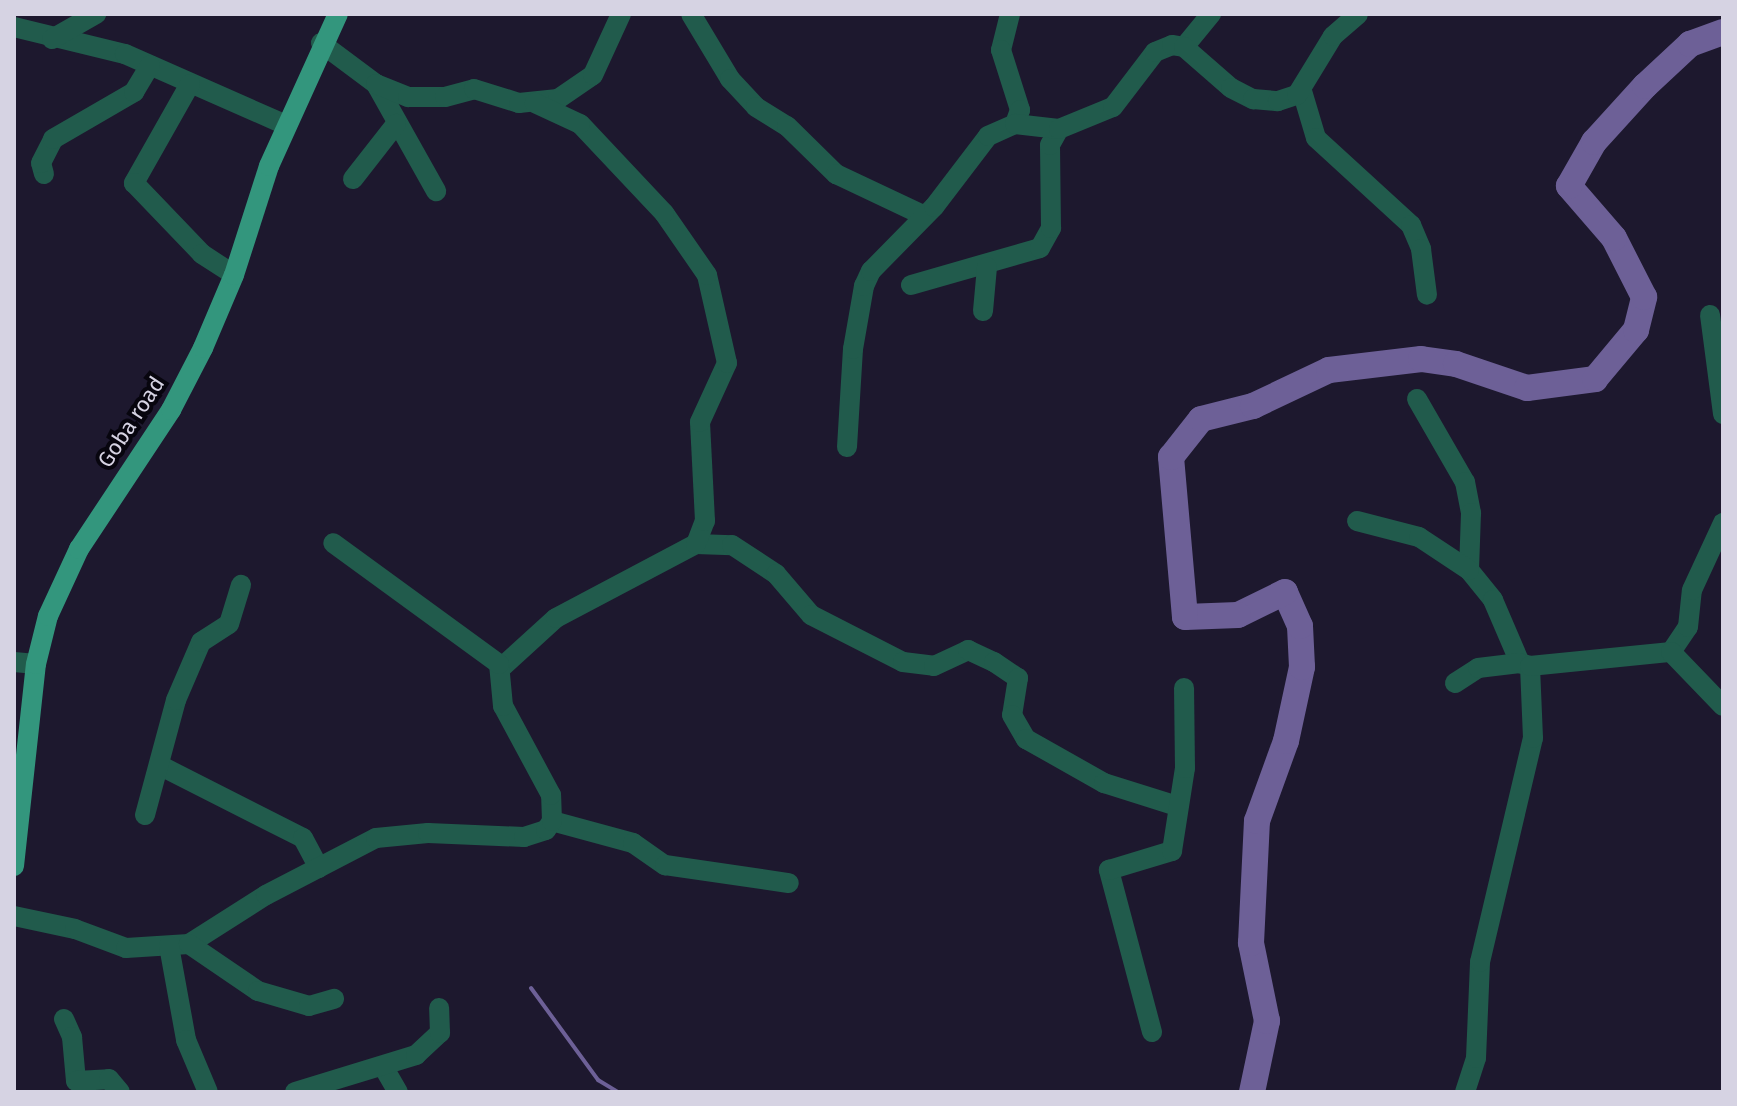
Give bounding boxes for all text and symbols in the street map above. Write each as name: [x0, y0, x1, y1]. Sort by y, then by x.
street label: Goba road: [92, 372, 170, 472]

